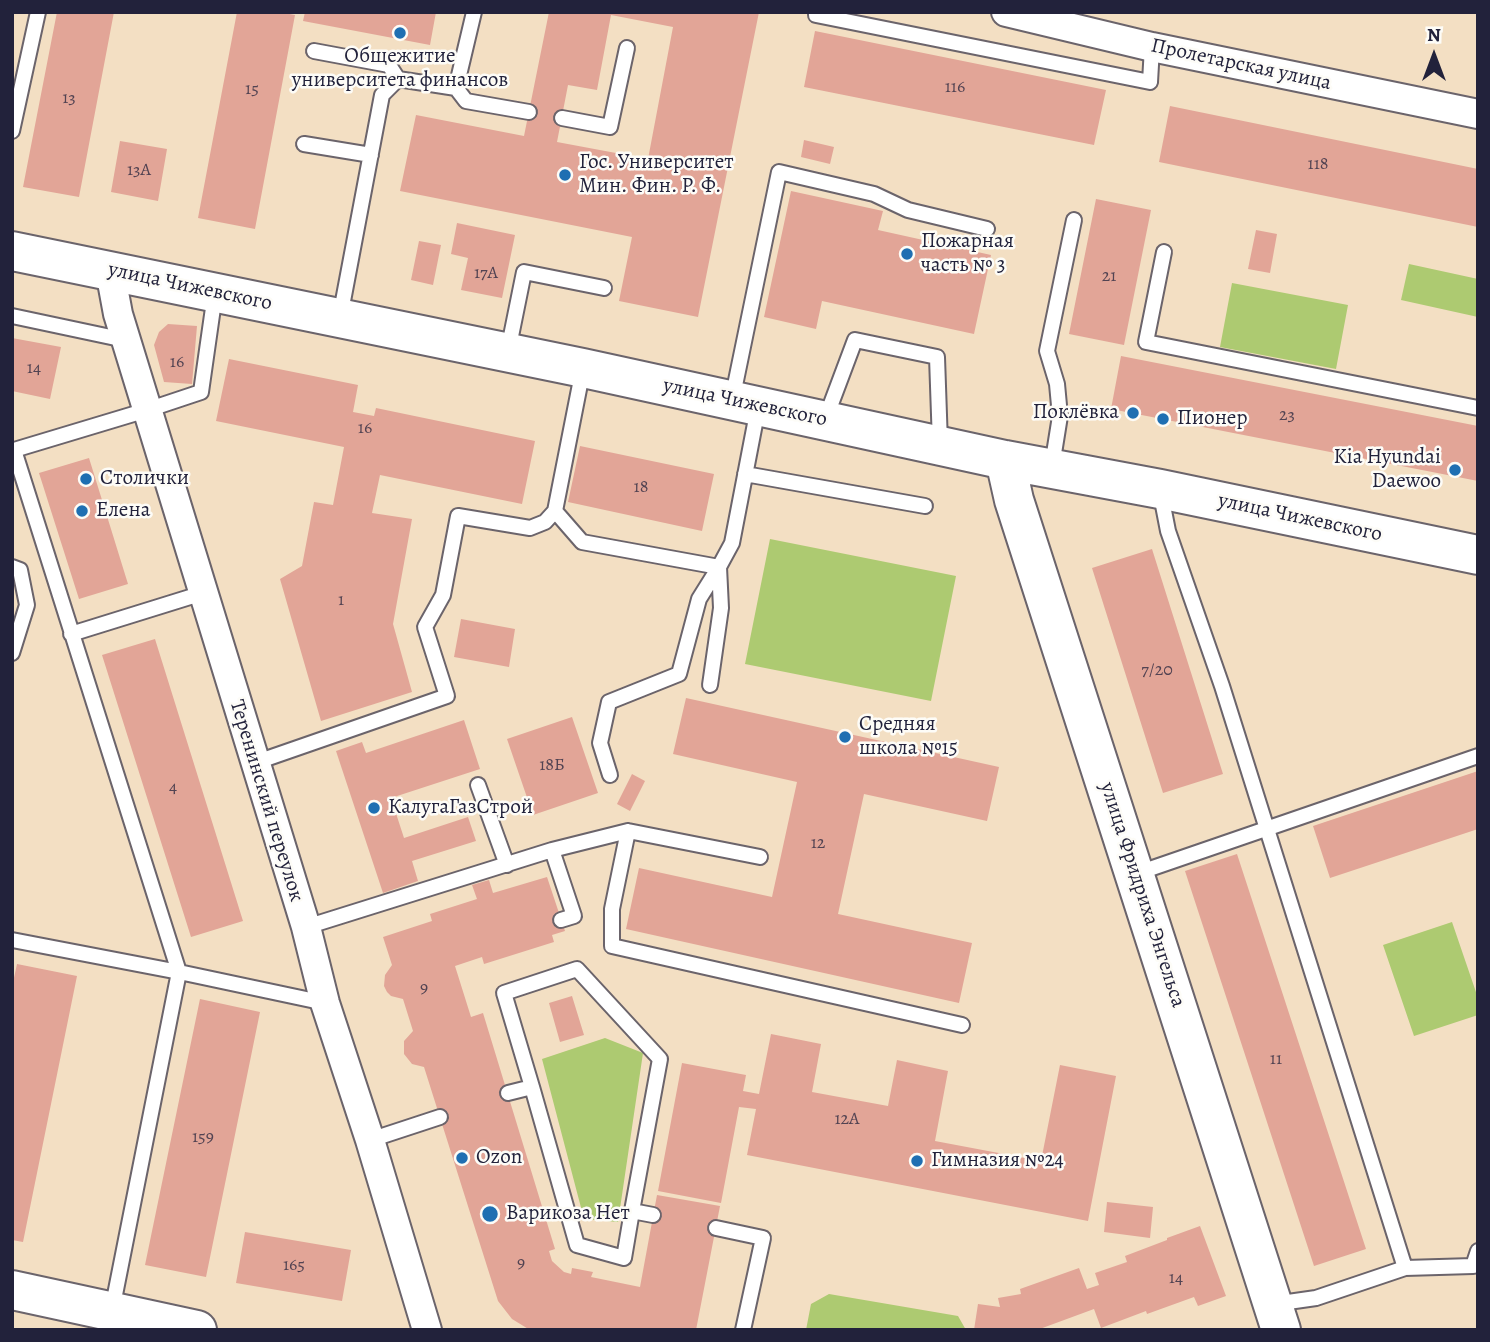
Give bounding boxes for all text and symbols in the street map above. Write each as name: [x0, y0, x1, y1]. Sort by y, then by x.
north arrow: [1399, 21, 1469, 91]
text: N: [1427, 22, 1441, 48]
marker: Общежитие университета финансов: [392, 25, 408, 41]
street label: Пролетарская улица: [1148, 34, 1334, 96]
place label: Общежитие университета финансов: [292, 44, 508, 94]
house number: 116: [945, 77, 965, 99]
house number: 15: [245, 79, 259, 101]
house number: 13: [62, 88, 76, 110]
place label: Гос. Университет Мин. Фин. Р. Ф.: [579, 150, 734, 200]
house number: 118: [1307, 154, 1329, 176]
house number: 13А: [127, 160, 151, 182]
marker: Гос. Университет Мин. Фин. Р. Ф.: [557, 167, 573, 183]
place label: Пожарная часть № 3: [921, 229, 1014, 279]
marker: Пожарная часть № 3: [899, 246, 915, 262]
street label: улица Чижевского: [106, 257, 274, 317]
house number: 17А: [474, 263, 498, 285]
house number: 21: [1102, 266, 1116, 288]
house number: 16: [170, 352, 184, 374]
house number: 14: [27, 358, 41, 380]
street label: улица Чижевского: [661, 373, 829, 433]
place label: Поклёвка: [1033, 400, 1119, 426]
marker: Поклёвка: [1125, 405, 1141, 421]
house number: 23: [1279, 405, 1295, 427]
place label: Пионер: [1177, 406, 1247, 432]
marker: Пионер: [1155, 411, 1171, 427]
house number: 16: [358, 418, 372, 440]
place label: Kia Hyundai Daewoo: [1334, 445, 1441, 495]
marker: Kia Hyundai Daewoo: [1447, 462, 1463, 478]
place label: Столички: [100, 466, 189, 492]
marker: Столички: [78, 471, 94, 487]
house number: 18: [634, 477, 648, 499]
street label: улица Чижевского: [1216, 488, 1384, 548]
place label: Елена: [96, 498, 150, 524]
marker: Елена: [74, 503, 90, 519]
house number: 1: [338, 590, 344, 612]
house number: 7/20: [1141, 660, 1173, 682]
street label: Теренинский переулок: [223, 697, 309, 905]
place label: Средняя школа №15: [859, 712, 958, 762]
marker: Средняя школа №15: [837, 729, 853, 745]
house number: 18Б: [539, 755, 565, 777]
house number: 4: [169, 777, 177, 799]
street label: улица Фридриха Энгельса: [1094, 779, 1190, 1011]
place label: КалугаГазСтрой: [388, 795, 533, 821]
marker: КалугаГазСтрой: [366, 800, 382, 816]
house number: 12: [811, 833, 825, 855]
house number: 9: [420, 978, 428, 1000]
house number: 11: [1270, 1049, 1282, 1071]
house number: 12А: [834, 1109, 860, 1131]
house number: 159: [192, 1127, 214, 1149]
place label: Ozon: [476, 1145, 522, 1171]
place label: Гимназия №24: [931, 1148, 1064, 1174]
marker: Ozon: [454, 1150, 470, 1166]
marker: Гимназия №24: [909, 1153, 925, 1169]
place label: Варикоза Нет: [506, 1201, 630, 1227]
marker: Варикоза Нет: [480, 1204, 500, 1224]
house number: 9: [517, 1253, 525, 1275]
house number: 165: [283, 1255, 305, 1277]
house number: 14: [1169, 1268, 1183, 1290]

